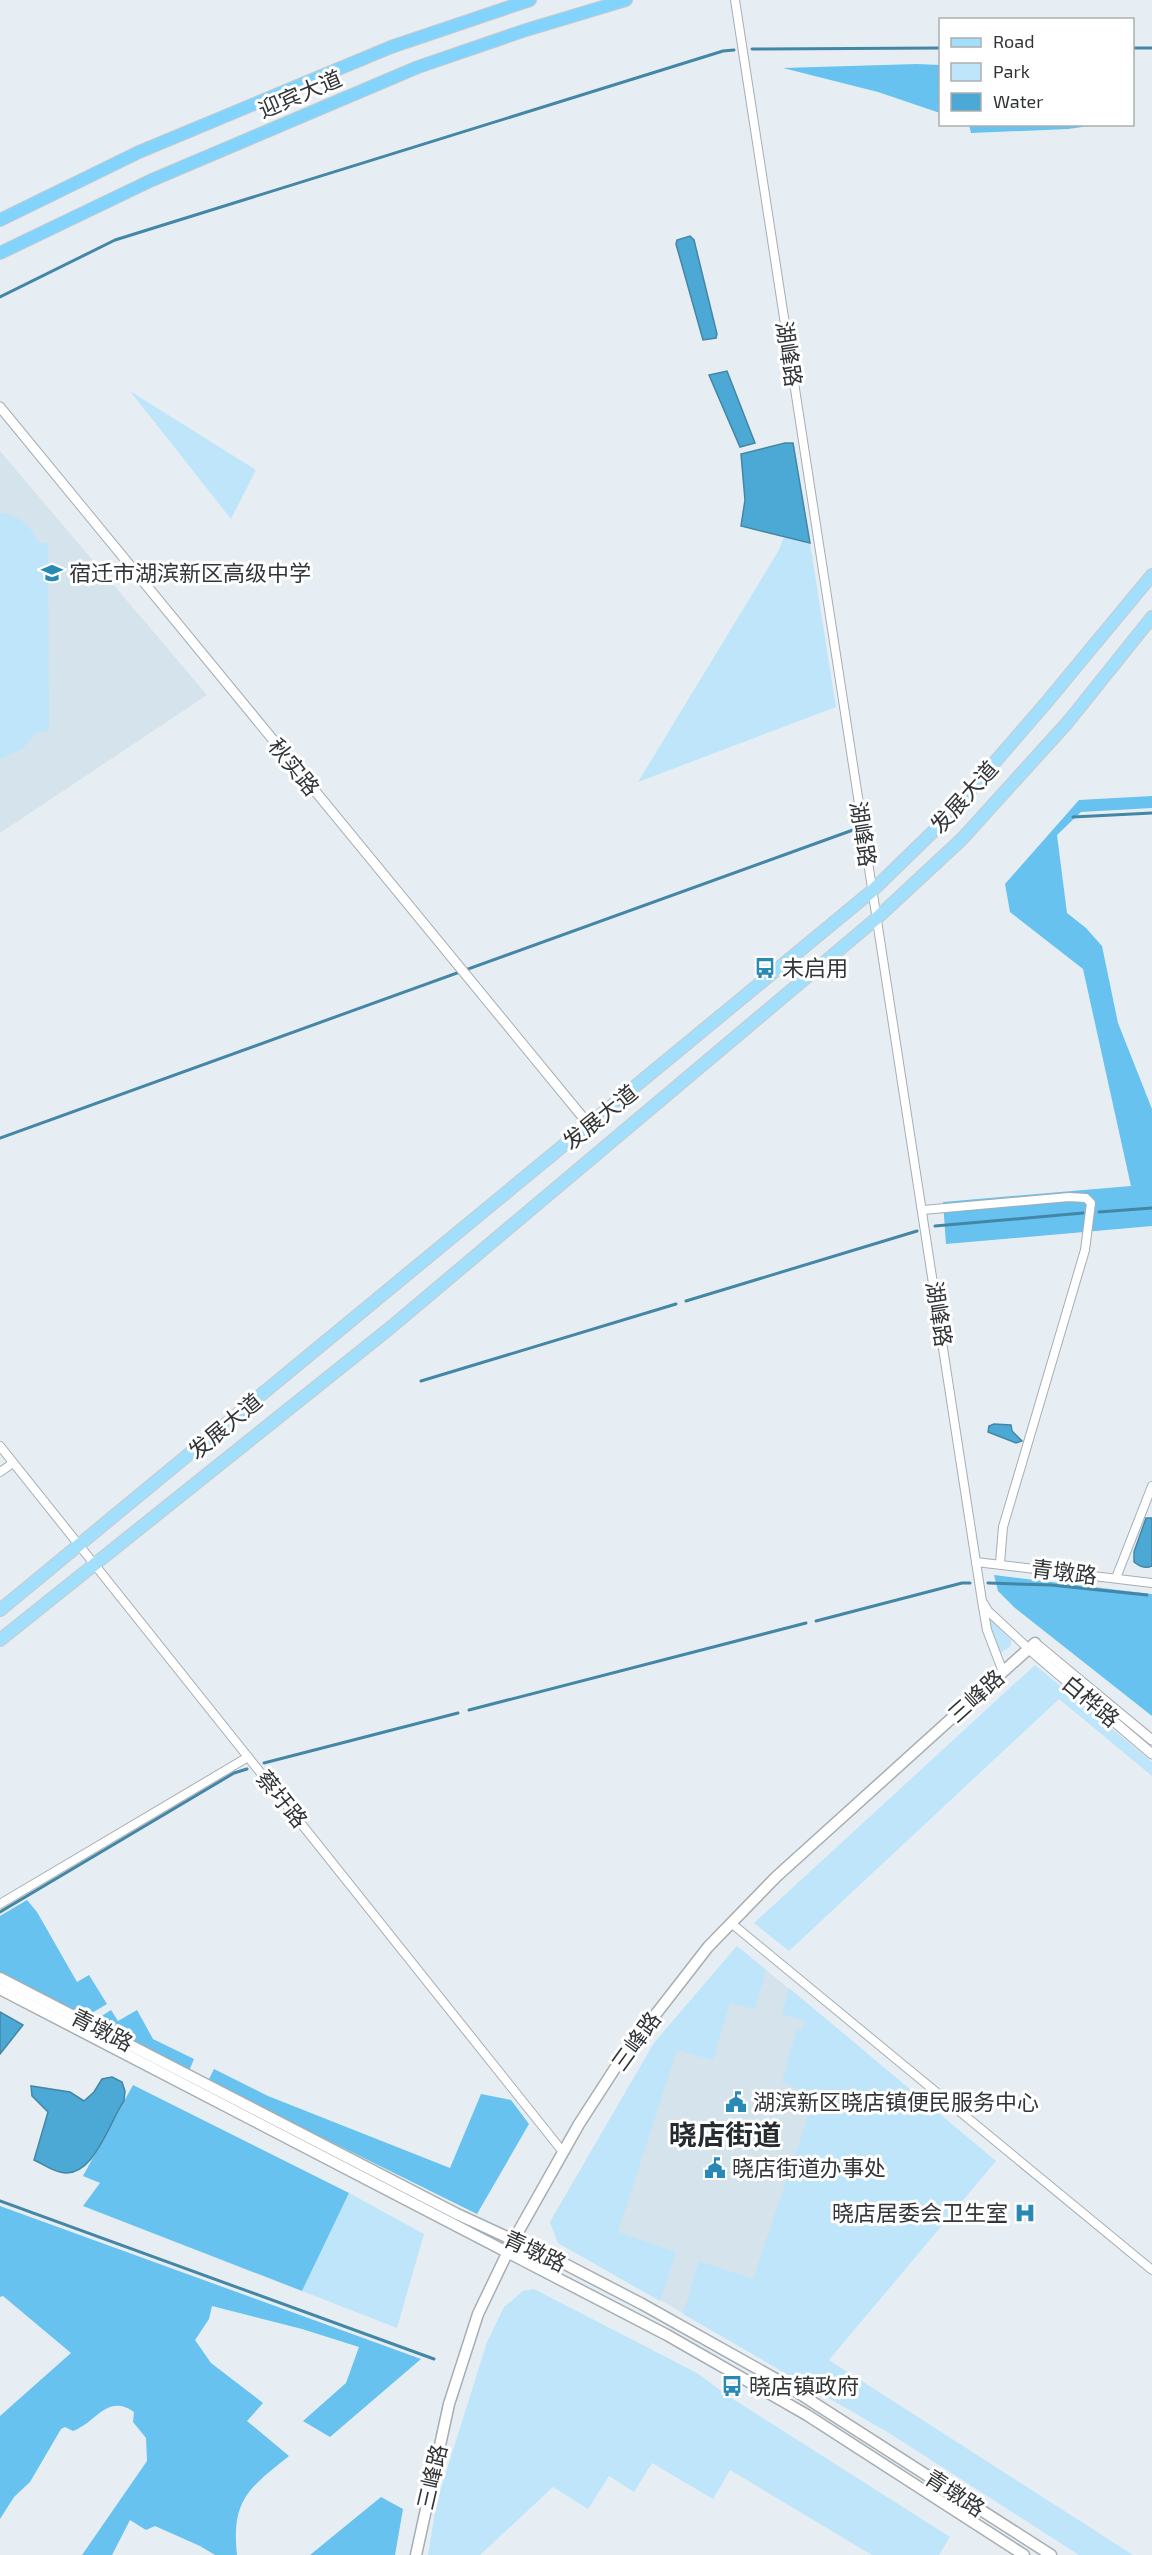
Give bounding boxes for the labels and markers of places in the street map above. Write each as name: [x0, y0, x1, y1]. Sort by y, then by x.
place label: 宿迁市湖滨新区高级中学: [69, 559, 311, 585]
school or university icon: 宿迁市湖滨新区高级中学: [40, 561, 64, 585]
place label: 未启用: [782, 954, 848, 980]
bus stop icon: 未启用: [753, 956, 777, 980]
place label: 湖滨新区晓店镇便民服务中心: [753, 2088, 1039, 2114]
public building icon: 湖滨新区晓店镇便民服务中心: [724, 2090, 748, 2114]
place label: 晓店街道办事处: [732, 2154, 886, 2180]
public building icon: 晓店街道办事处: [703, 2156, 727, 2180]
place label: 晓店居委会卫生室: [832, 2199, 1008, 2225]
hospital icon: 晓店居委会卫生室: [1013, 2201, 1037, 2225]
place label: 晓店镇政府: [749, 2372, 859, 2398]
bus stop icon: 晓店镇政府: [720, 2374, 744, 2398]

